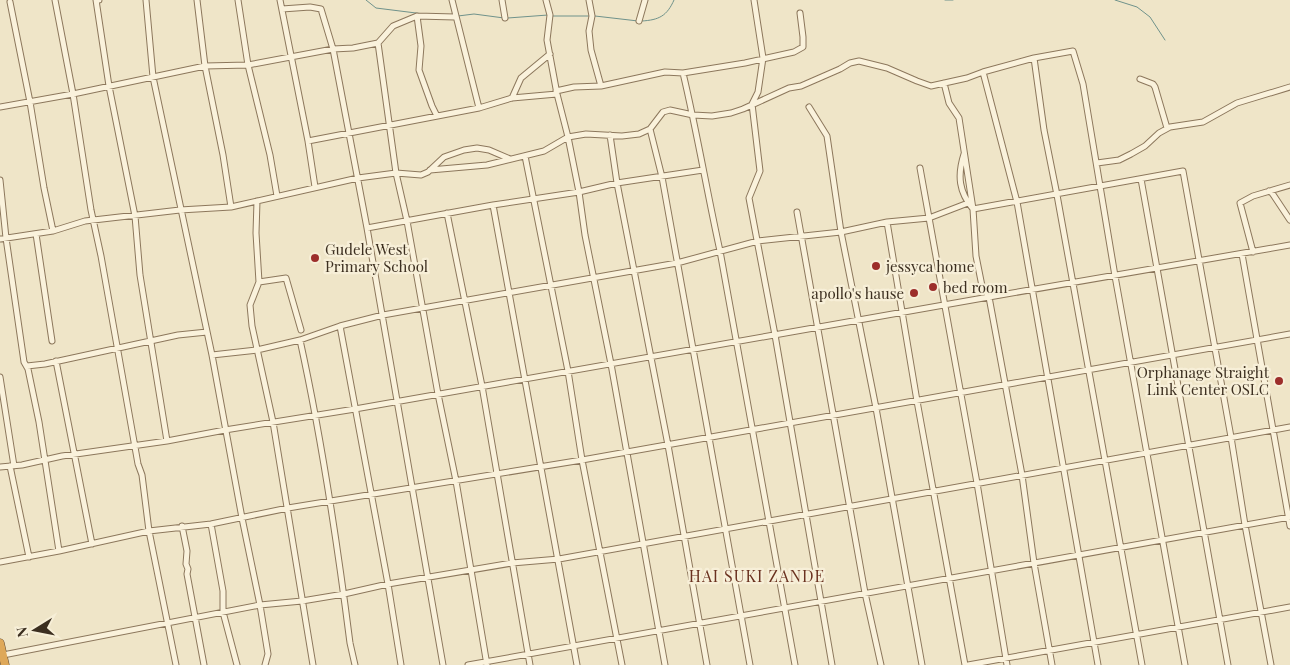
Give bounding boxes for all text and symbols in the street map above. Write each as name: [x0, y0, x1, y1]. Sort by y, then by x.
place label: Gudele West Primary School: [325, 239, 428, 276]
marker: Gudele West Primary School: [309, 252, 321, 264]
place label: jessyca home: [885, 256, 974, 276]
marker: jessyca home: [870, 260, 882, 272]
place label: bed room: [943, 277, 1008, 297]
marker: bed room: [927, 281, 939, 293]
place label: apollo's hause: [811, 283, 904, 303]
marker: apollo's hause: [908, 287, 920, 299]
place label: Orphanage Straight Link Center OSLC: [1137, 362, 1270, 399]
marker: Orphanage Straight Link Center OSLC: [1273, 375, 1285, 387]
district label: HAI SUKI ZANDE: [689, 565, 825, 586]
north arrow: [10, 605, 60, 655]
text: N: [11, 626, 32, 639]

